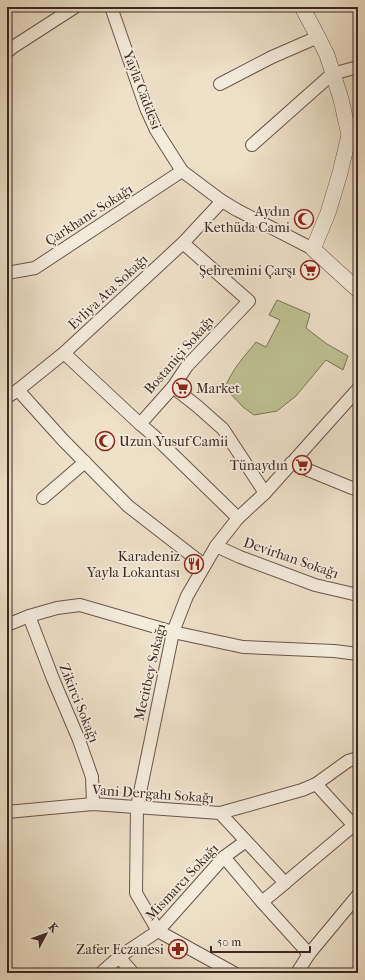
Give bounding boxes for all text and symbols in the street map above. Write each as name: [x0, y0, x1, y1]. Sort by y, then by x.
street label: Yayla Caddesi: [119, 47, 165, 132]
street label: Çarkhane Sokağı: [42, 180, 136, 250]
place label: Aydın Kethüda Cami: [204, 203, 290, 236]
mosque icon: Aydın Kethüda Cami: [293, 208, 315, 230]
street label: Evliya Ata Sokağı: [65, 251, 151, 333]
supermarket icon: Şehremini Çarşı: [299, 259, 321, 281]
place label: Şehremini Çarşı: [199, 262, 296, 279]
street label: Bostaniçi Sokağı: [140, 313, 218, 397]
supermarket icon: Market: [171, 377, 193, 399]
place label: Market: [196, 380, 240, 397]
mosque icon: Uzun Yusuf Camii: [94, 430, 116, 452]
place label: Uzun Yusuf Camii: [119, 433, 228, 450]
supermarket icon: Tünaydın: [291, 454, 313, 476]
place label: Tünaydın: [230, 457, 288, 474]
street label: Devirhan Sokağı: [241, 534, 341, 582]
place label: Karadeniz Yayla Lokantası: [86, 548, 180, 581]
restaurant icon: Karadeniz Yayla Lokantası: [183, 553, 205, 575]
street label: Meсitbey Sokağı: [131, 622, 169, 722]
street label: Zikirci Sokağı: [55, 661, 103, 745]
street label: Vani Dergahı Sokağı: [91, 781, 214, 807]
street label: Mismarcı Sokağı: [142, 840, 222, 924]
north arrow: [26, 914, 66, 954]
text: K: [46, 920, 61, 936]
scale bar: [211, 928, 310, 954]
text: 50 m: [217, 935, 241, 949]
pharmacy icon: Zafer Eczanesi: [167, 938, 189, 960]
place label: Zafer Eczanesi: [76, 941, 164, 958]

